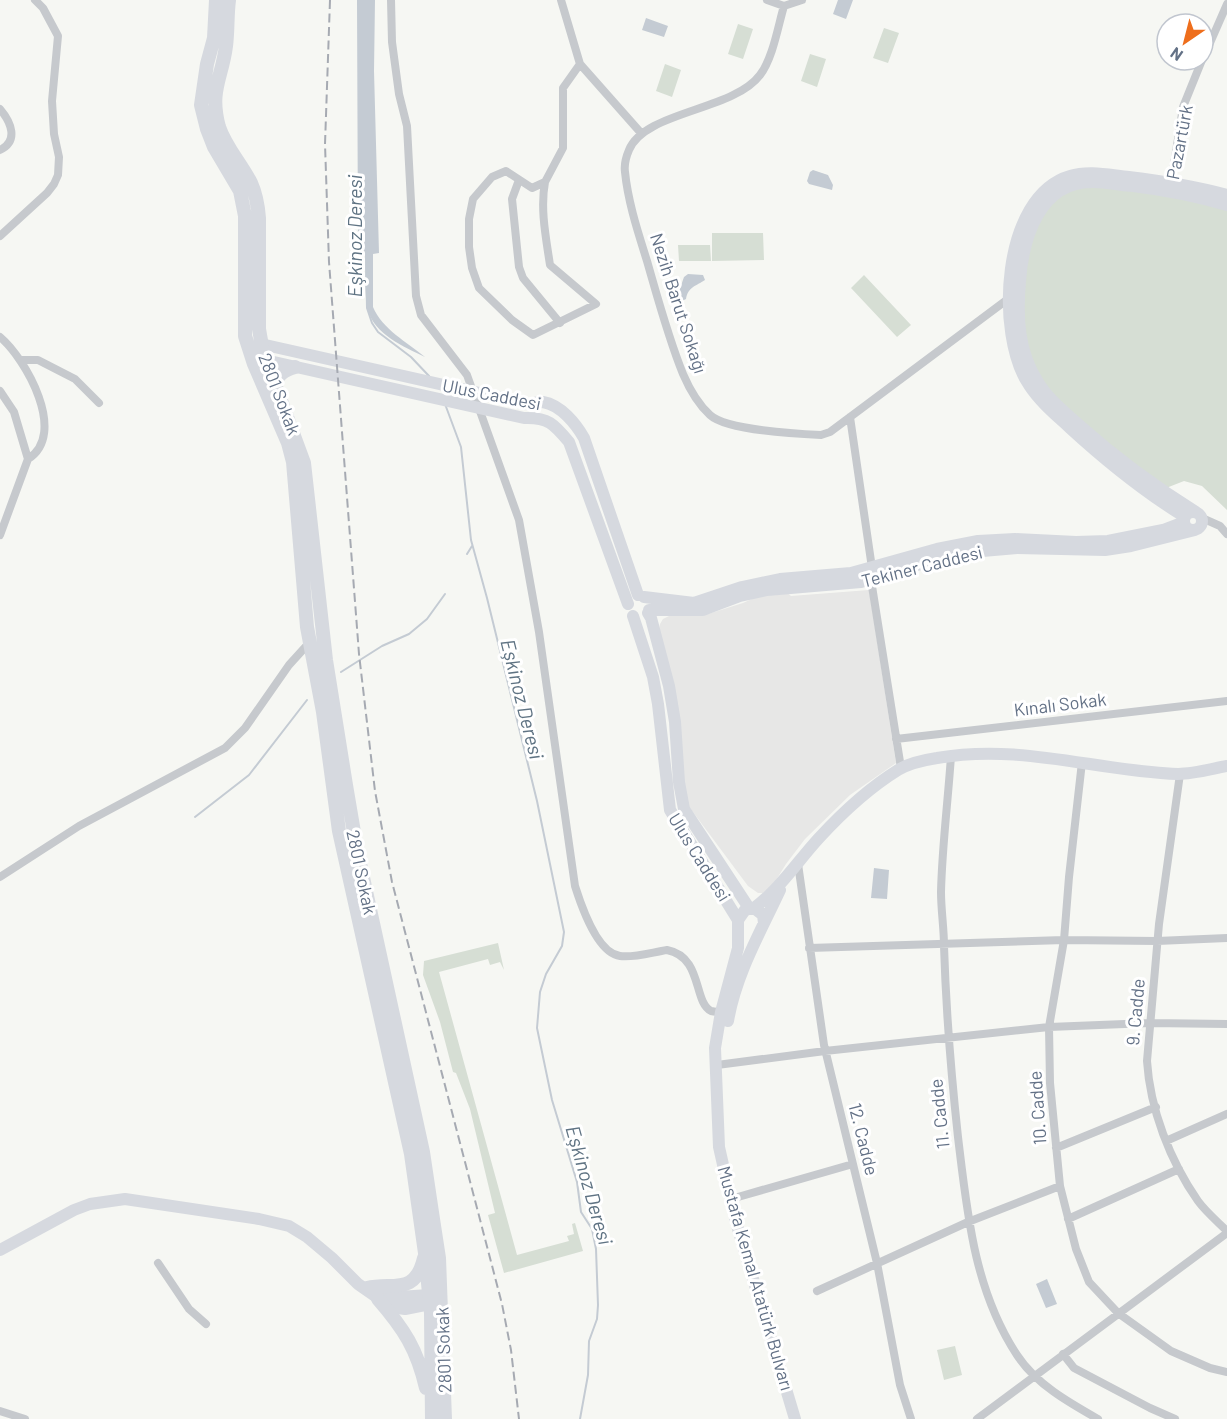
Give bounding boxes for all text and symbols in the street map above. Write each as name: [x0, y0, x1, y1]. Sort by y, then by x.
north arrow: [1155, 12, 1215, 72]
text: N: [1166, 44, 1186, 66]
street label: Pazartürk: [1161, 103, 1197, 181]
water label: Eşkinoz Deresi: [342, 174, 366, 297]
street label: Nezih Barut Sokağı: [646, 230, 712, 376]
street label: 2801 Sokak: [254, 350, 306, 438]
street label: Ulus Caddesi: [441, 374, 543, 414]
street label: Tekiner Caddesi: [859, 540, 985, 592]
water label: Eşkinoz Deresi: [496, 636, 550, 762]
street label: Kınalı Sokak: [1013, 687, 1107, 721]
street label: Ulus Caddesi: [664, 809, 736, 905]
street label: 2801 Sokak: [342, 828, 382, 916]
street label: 9. Cadde: [1121, 978, 1149, 1046]
street label: 10. Cadde: [1023, 1070, 1051, 1146]
street label: 11. Cadde: [924, 1078, 954, 1150]
street label: 12. Cadde: [844, 1101, 884, 1177]
water label: Eşkinoz Deresi: [562, 1123, 618, 1247]
street label: Mustafa Kemal Atatürk Bulvarı: [713, 1163, 799, 1393]
street label: 2801 Sokak: [431, 1307, 455, 1393]

